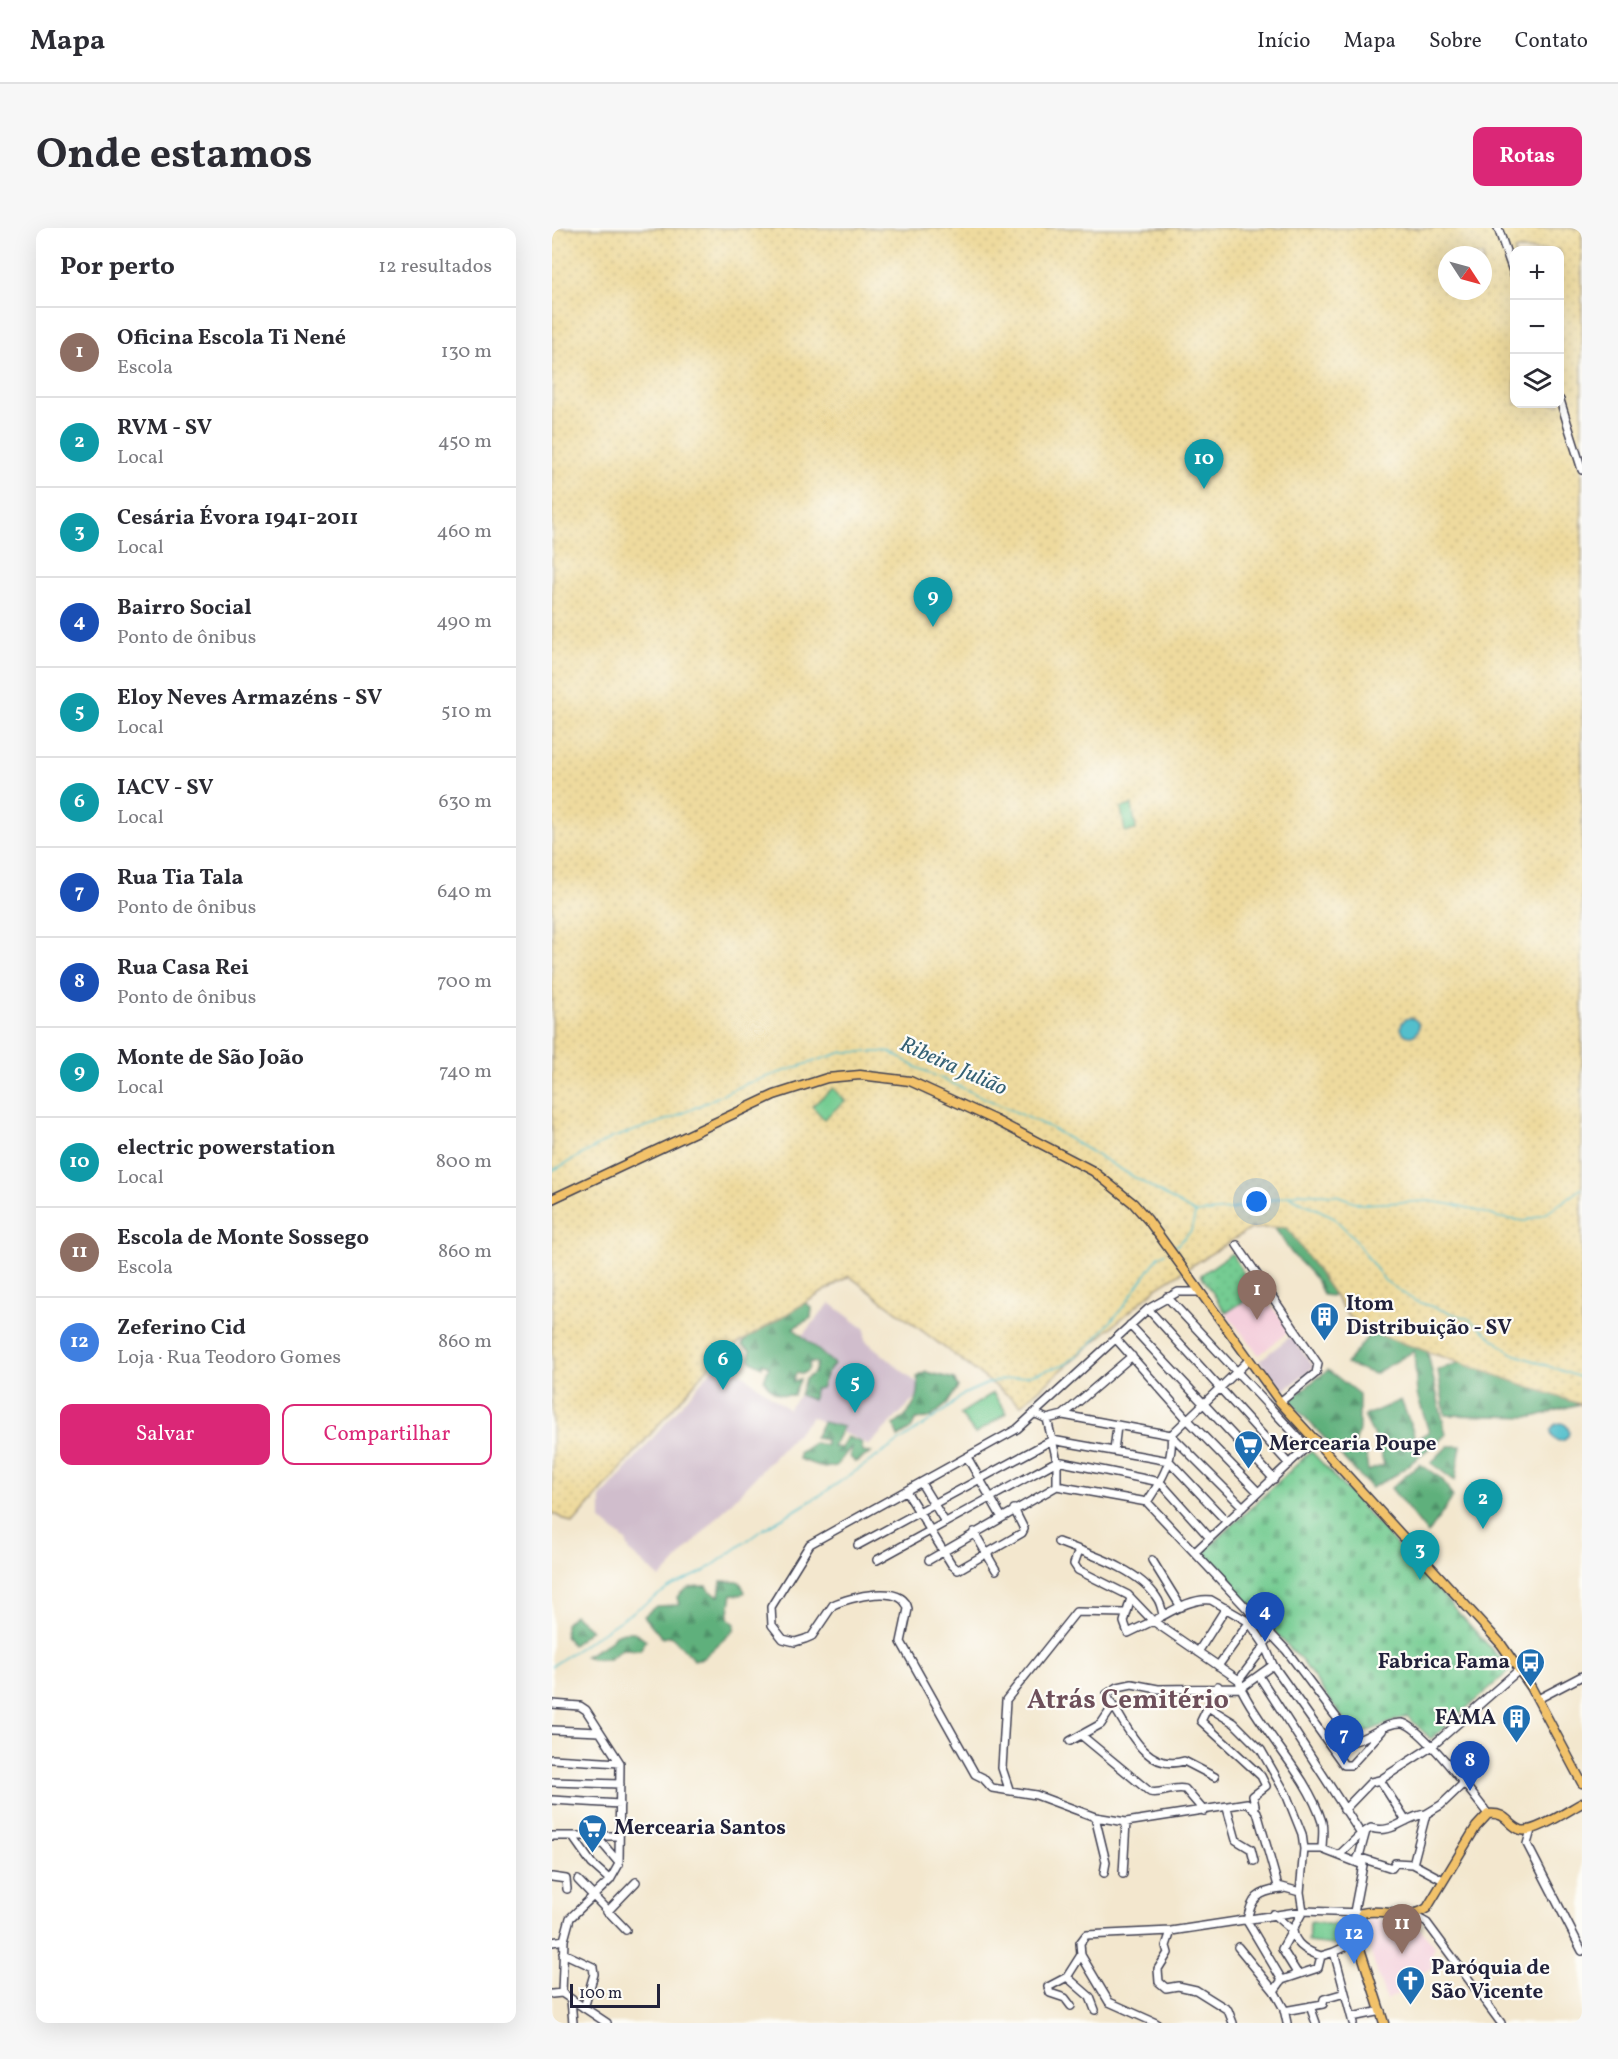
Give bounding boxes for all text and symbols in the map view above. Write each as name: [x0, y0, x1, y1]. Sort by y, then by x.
text: Mapa: [30, 22, 105, 61]
text: Início: [1257, 27, 1310, 56]
text: Mapa: [1343, 27, 1396, 56]
text: Sobre: [1429, 27, 1482, 56]
text: Contato: [1515, 27, 1588, 56]
text: Onde estamos: [36, 127, 312, 186]
button: Rotas: [1473, 127, 1582, 186]
north arrow: [1438, 246, 1492, 300]
map controls: [1510, 246, 1564, 408]
button: +: [1510, 246, 1564, 300]
text: Por perto: [60, 249, 175, 285]
text: 12 resultados: [378, 253, 492, 281]
button: −: [1510, 300, 1564, 354]
text: Oficina Escola Ti Nené: [117, 323, 346, 354]
text: 1: [75, 338, 84, 366]
text: 130 m: [441, 338, 492, 366]
text: Escola: [117, 354, 173, 382]
button: layers: [1510, 354, 1564, 408]
text: RVM - SV: [117, 413, 212, 444]
text: 2: [74, 428, 85, 456]
text: 450 m: [438, 428, 492, 456]
pin: 10: [1184, 440, 1224, 489]
text: Local: [117, 444, 164, 472]
text: Cesária Évora 1941-2011: [117, 503, 358, 534]
text: 3: [74, 518, 85, 546]
text: 460 m: [436, 518, 492, 546]
text: Local: [117, 534, 164, 562]
pin: 9: [914, 578, 952, 627]
text: Bairro Social: [117, 593, 252, 624]
text: 4: [73, 608, 86, 636]
text: 490 m: [436, 608, 492, 636]
text: Ponto de ônibus: [117, 624, 256, 652]
text: Eloy Neves Armazéns - SV: [117, 683, 382, 714]
text: 5: [75, 698, 84, 726]
text: 510 m: [441, 698, 492, 726]
text: Local: [117, 714, 164, 742]
text: IACV - SV: [117, 773, 214, 804]
text: 6: [74, 788, 85, 816]
text: 630 m: [439, 788, 492, 816]
text: Local: [117, 804, 164, 832]
text: Rua Tia Tala: [117, 863, 244, 894]
text: 7: [75, 878, 84, 906]
text: 640 m: [437, 878, 492, 906]
text: Ponto de ônibus: [117, 894, 256, 922]
text: Rua Casa Rei: [117, 953, 249, 984]
text: 8: [74, 968, 85, 996]
text: 700 m: [437, 968, 492, 996]
text: Ponto de ônibus: [117, 984, 256, 1012]
water label: Ribeira Julião: [894, 1030, 1012, 1104]
text: Monte de São João: [117, 1043, 304, 1074]
text: 9: [74, 1058, 85, 1086]
text: 740 m: [439, 1058, 492, 1086]
text: Local: [117, 1074, 164, 1102]
text: electric powerstation: [117, 1133, 335, 1164]
text: 10: [69, 1148, 90, 1176]
text: 800 m: [436, 1148, 492, 1176]
text: Local: [117, 1164, 164, 1192]
your location: [1242, 1187, 1271, 1216]
text: Escola de Monte Sossego: [117, 1223, 369, 1254]
text: 11: [71, 1238, 88, 1266]
text: 860 m: [438, 1238, 492, 1266]
text: Escola: [117, 1254, 173, 1282]
pin: 1: [1238, 1270, 1276, 1320]
place label: Itom Distribuição - SV: [1346, 1290, 1512, 1343]
building icon: Itom Distribuição - SV: [1309, 1300, 1341, 1342]
text: Zeferino Cid: [117, 1313, 246, 1344]
text: 12: [70, 1328, 89, 1356]
text: 860 m: [438, 1328, 492, 1356]
pin: 6: [704, 1340, 742, 1390]
text: Loja · Rua Teodoro Gomes: [117, 1344, 341, 1372]
pin: 5: [836, 1364, 874, 1413]
button: Salvar: [60, 1404, 270, 1465]
button: Compartilhar: [282, 1404, 492, 1465]
supermarket icon: Mercearia Poupe: [1232, 1428, 1264, 1470]
place label: Mercearia Poupe: [1269, 1430, 1436, 1459]
pin: 2: [1464, 1480, 1502, 1529]
pin: 3: [1400, 1530, 1440, 1580]
pin: 4: [1246, 1592, 1284, 1642]
bus stop icon: Fabrica Fama: [1515, 1646, 1547, 1688]
place label: Fabrica Fama: [1378, 1648, 1510, 1677]
district label: Atrás Cemitério: [1027, 1682, 1229, 1720]
building icon: FAMA: [1501, 1702, 1533, 1744]
place label: FAMA: [1435, 1704, 1496, 1733]
pin: 7: [1324, 1716, 1364, 1765]
pin: 8: [1450, 1742, 1490, 1791]
supermarket icon: Mercearia Santos: [577, 1812, 609, 1854]
place label: Mercearia Santos: [614, 1814, 786, 1843]
pin: 11: [1382, 1904, 1422, 1954]
pin: 12: [1334, 1914, 1374, 1964]
place label: Paróquia de São Vicente: [1431, 1954, 1550, 2007]
church icon: Paróquia de São Vicente: [1394, 1964, 1426, 2006]
scale bar: [570, 1981, 660, 2008]
text: 100 m: [579, 1983, 622, 2005]

